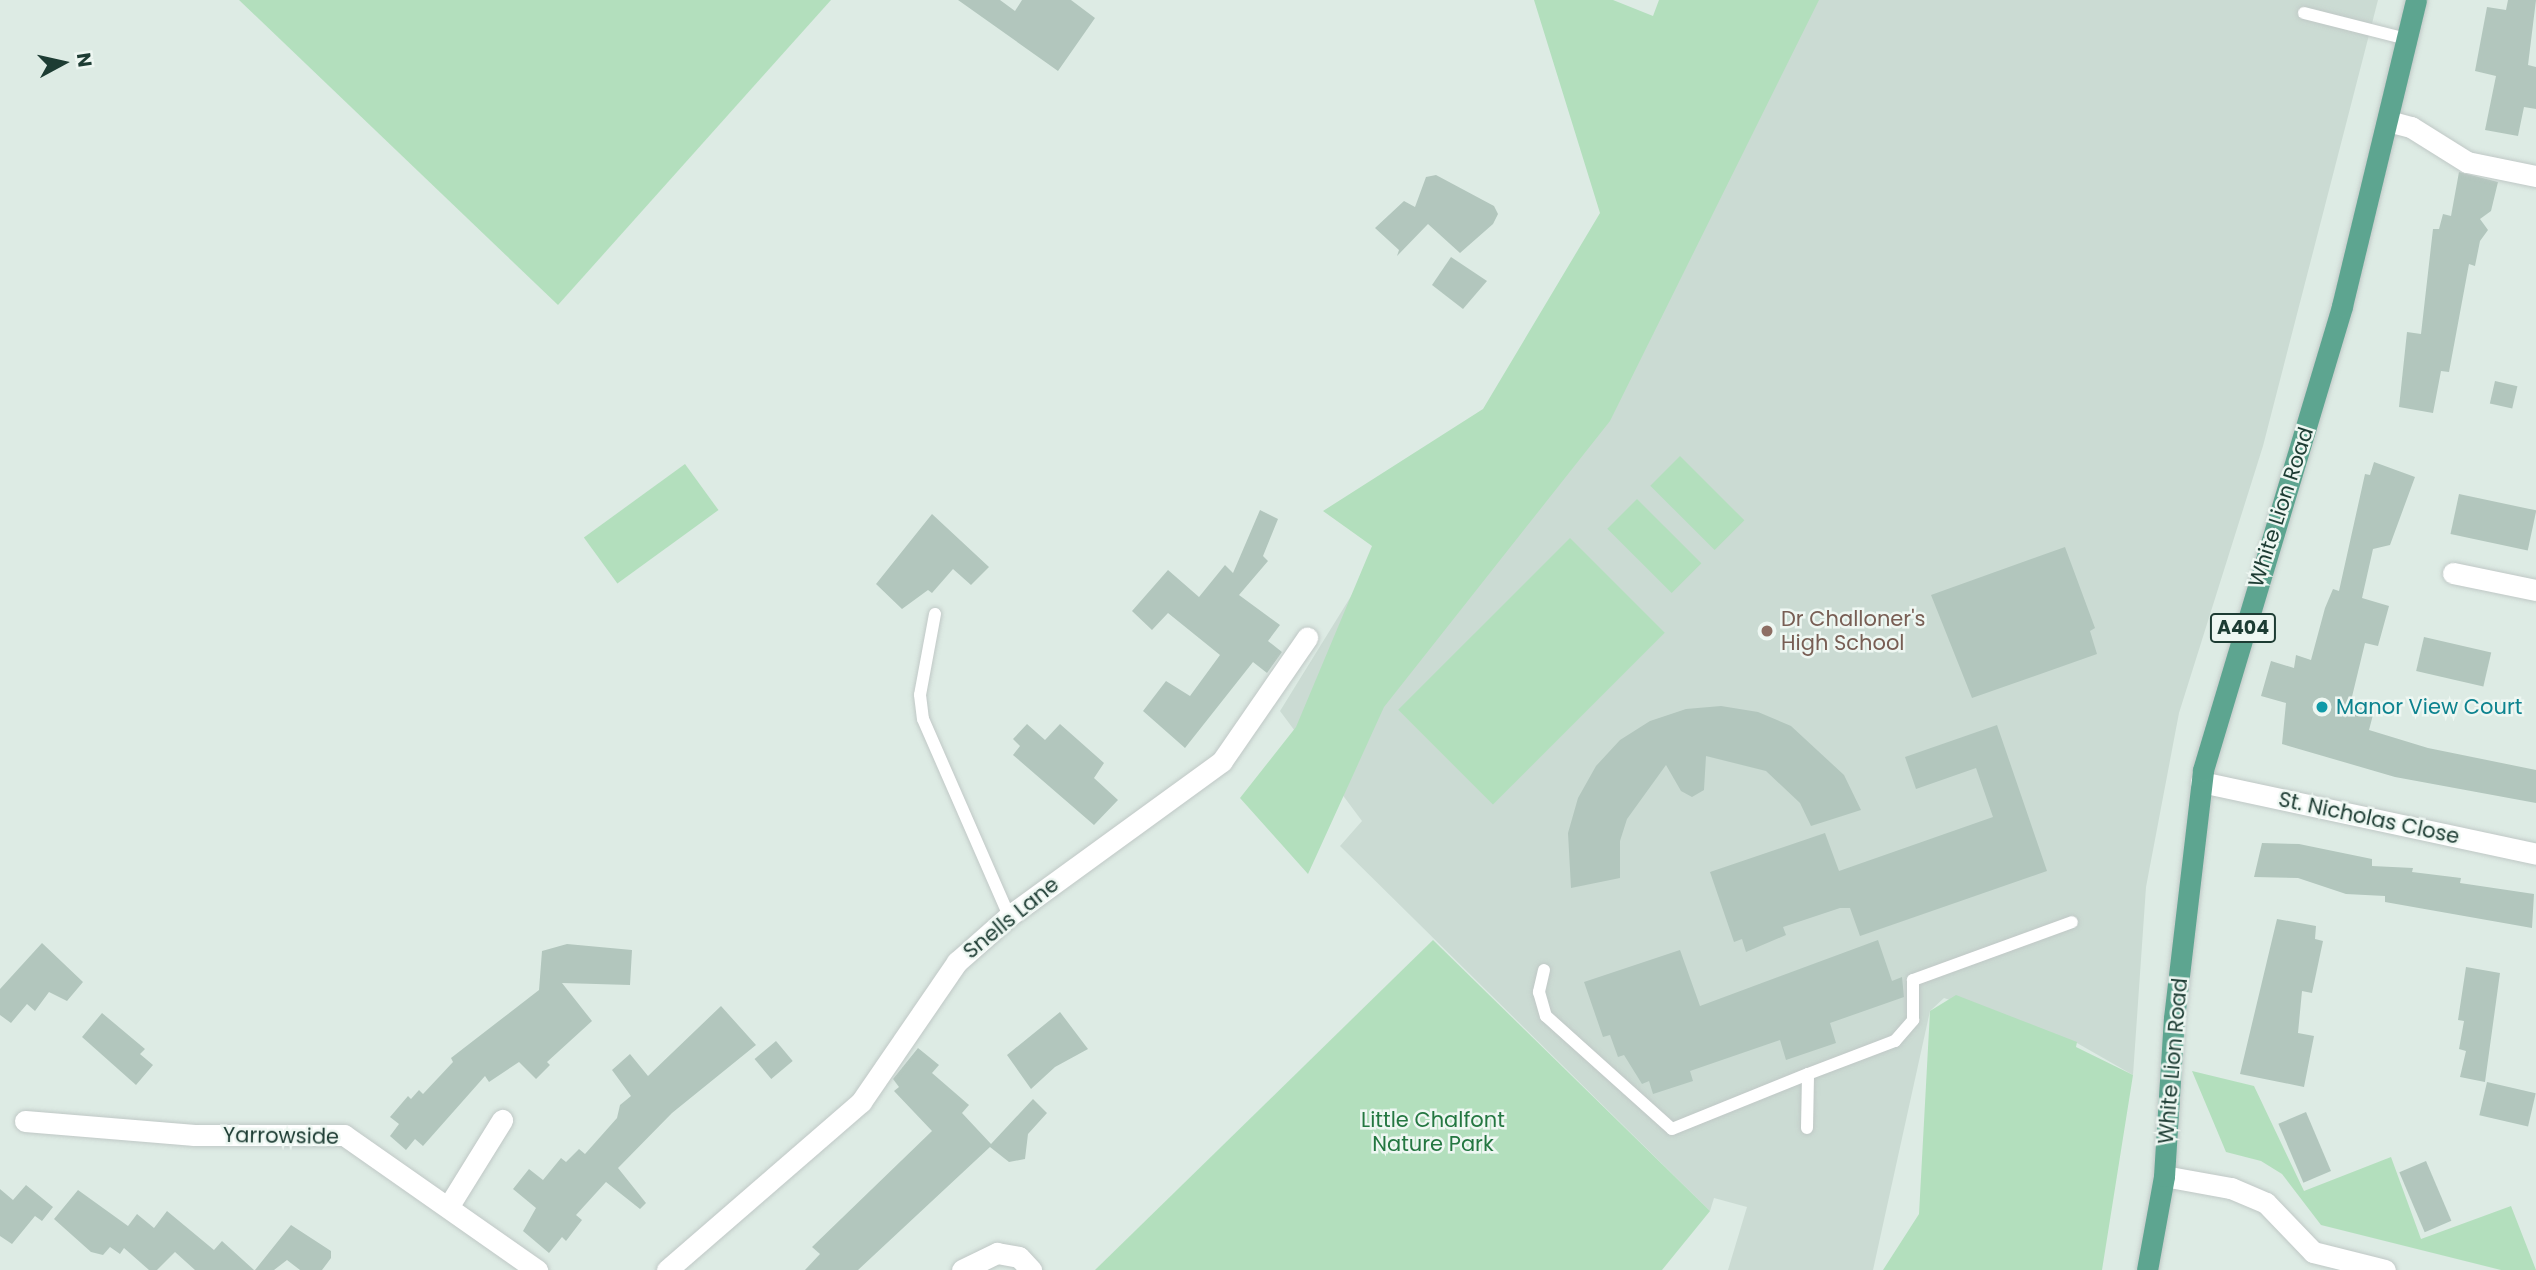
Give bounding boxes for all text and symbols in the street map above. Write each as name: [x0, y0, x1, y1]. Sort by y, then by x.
north arrow: [28, 28, 98, 98]
text: N: [70, 51, 99, 69]
street label: White Lion Road: [2243, 424, 2319, 590]
place label: Dr Challoner's High School: [1781, 606, 1926, 656]
road number: A404: [2210, 612, 2276, 643]
marker: Dr Challoner's High School: [1759, 623, 1775, 639]
place label: Manor View Court: [2336, 694, 2522, 720]
marker: Manor View Court: [2314, 699, 2330, 715]
street label: St. Nicholas Close: [2276, 787, 2462, 849]
street label: Snells Lane: [958, 872, 1064, 964]
street label: White Lion Road: [2153, 977, 2193, 1145]
park label: Little Chalfont Nature Park: [1361, 1107, 1505, 1157]
street label: Yarrowside: [223, 1122, 339, 1150]

